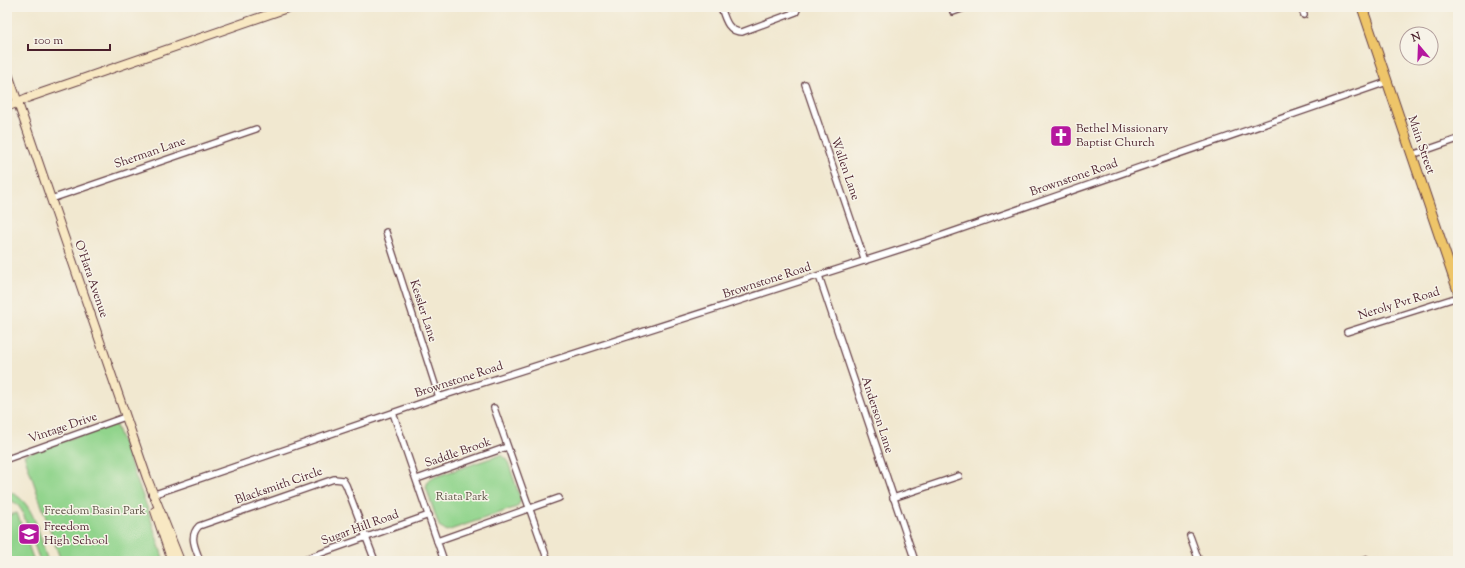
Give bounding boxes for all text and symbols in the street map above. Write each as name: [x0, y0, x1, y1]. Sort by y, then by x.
scale bar: [28, 26, 110, 52]
north arrow: [1399, 26, 1439, 66]
text: N: [1408, 28, 1423, 47]
text: 100 m: [34, 32, 63, 50]
street label: Main Street: [1403, 113, 1439, 177]
place label: Bethel Missionary Baptist Church: [1076, 120, 1168, 152]
church icon: Bethel Missionary Baptist Church: [1048, 123, 1074, 149]
street label: Sherman Lane: [112, 132, 189, 174]
street label: Wallen Lane: [826, 135, 864, 203]
street label: Brownstone Road: [1028, 154, 1121, 201]
street label: O'Hara Avenue: [69, 238, 113, 321]
street label: Brownstone Road: [721, 258, 814, 304]
street label: Kessler Lane: [404, 278, 442, 345]
street label: Neroly Pvt Road: [1356, 283, 1442, 325]
street label: Brownstone Road: [413, 357, 506, 403]
street label: Anderson Lane: [856, 374, 898, 456]
street label: Vintage Drive: [26, 408, 100, 448]
street label: Saddle Brook: [422, 433, 494, 473]
street label: Blacksmith Circle: [233, 462, 325, 509]
park label: Riata Park: [436, 488, 489, 506]
park label: Freedom Basin Park: [44, 502, 146, 520]
street label: Sugar Hill Road: [319, 506, 402, 550]
place label: Freedom High School: [44, 518, 109, 550]
school or university icon: Freedom High School: [16, 521, 42, 547]

